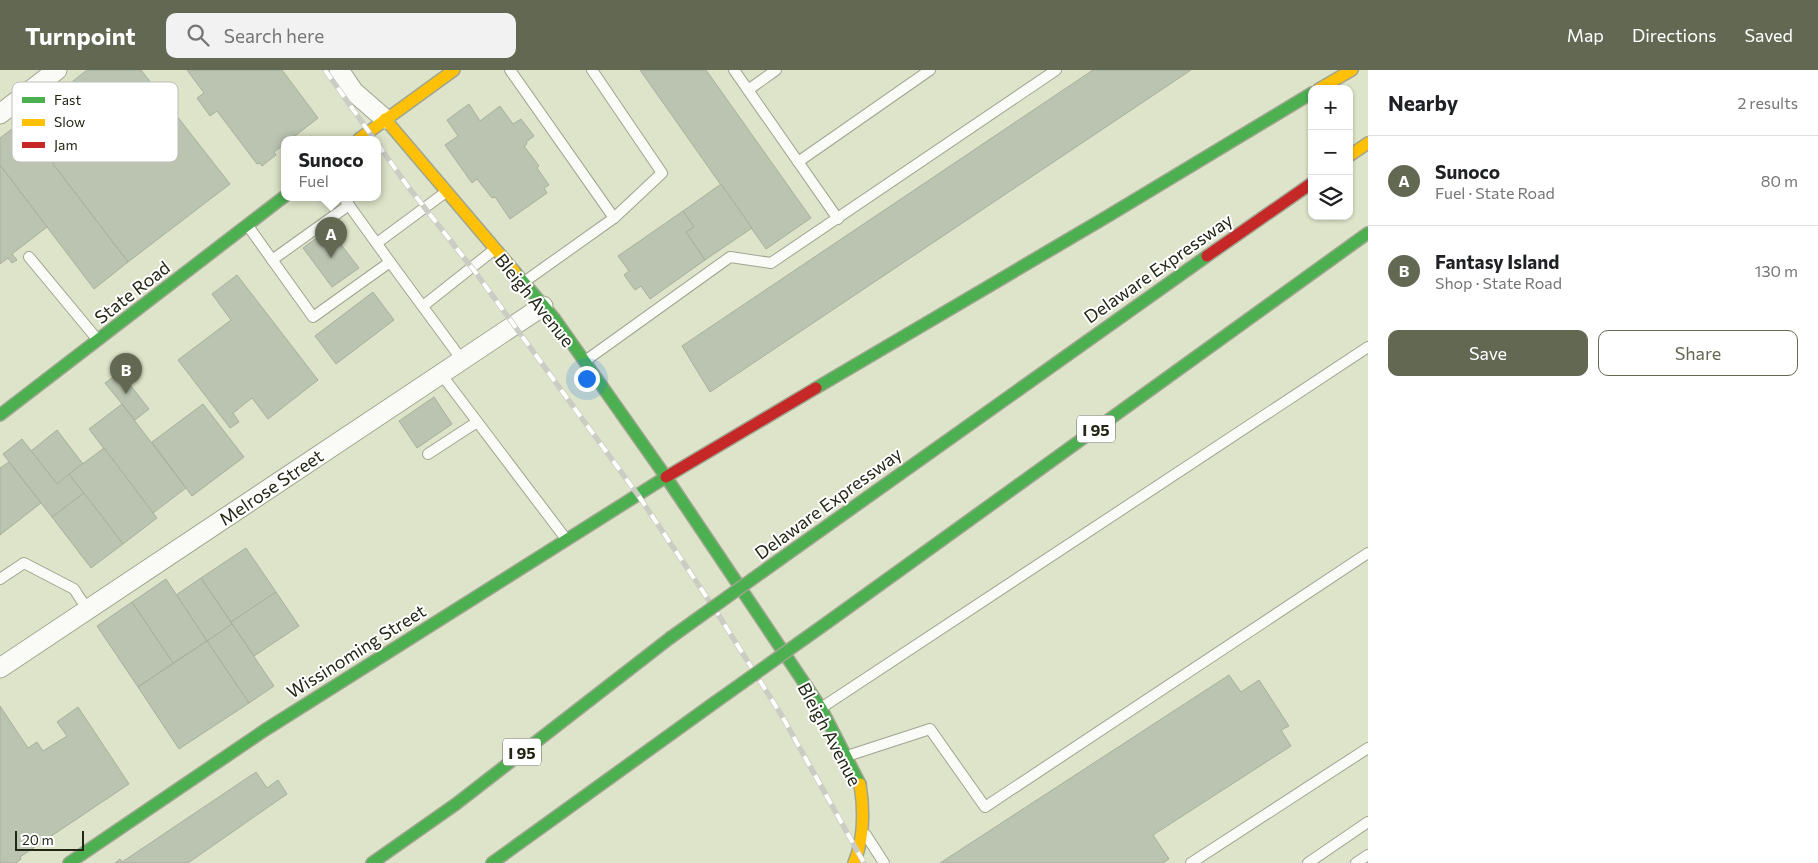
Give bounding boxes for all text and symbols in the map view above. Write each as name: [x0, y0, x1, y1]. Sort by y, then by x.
search box: [166, 13, 516, 58]
text: Turnpoint: [25, 21, 136, 50]
icon: search: [184, 21, 212, 49]
text: Search here: [224, 24, 324, 47]
text: Map: [1567, 24, 1604, 46]
text: Directions: [1632, 24, 1716, 46]
text: Saved: [1744, 24, 1793, 46]
legend: [12, 82, 178, 162]
map controls: [1308, 85, 1353, 220]
button: +: [1308, 85, 1353, 130]
text: Nearby: [1388, 90, 1458, 115]
text: Fast: [54, 91, 81, 108]
text: 2 results: [1737, 93, 1798, 112]
text: Slow: [54, 113, 85, 130]
button: −: [1308, 130, 1353, 175]
text: Jam: [54, 136, 78, 153]
popup: [281, 136, 381, 201]
text: Sunoco: [298, 148, 364, 171]
text: Sunoco: [1435, 160, 1500, 183]
text: Fuel: [298, 171, 329, 190]
text: A: [1398, 171, 1410, 190]
text: 80 m: [1761, 171, 1798, 190]
button: layers: [1308, 175, 1353, 220]
text: Fuel · State Road: [1435, 183, 1555, 202]
street label: Delaware Expressway: [1080, 208, 1236, 328]
pin: A: [315, 217, 347, 258]
street label: Bleigh Avenue: [491, 249, 579, 351]
text: Fantasy Island: [1435, 250, 1559, 273]
street label: State Road: [90, 256, 174, 328]
text: B: [1399, 261, 1409, 280]
text: 130 m: [1755, 261, 1798, 280]
text: Shop · State Road: [1435, 273, 1562, 292]
button: Save: [1388, 330, 1588, 376]
button: Share: [1598, 330, 1798, 376]
pin: B: [110, 353, 142, 394]
your location: [574, 366, 600, 392]
road number: I 95: [1077, 416, 1115, 442]
street label: Delaware Expressway: [750, 442, 906, 564]
street label: Melrose Street: [215, 444, 327, 530]
street label: Wissinoming Street: [282, 599, 430, 703]
street label: Bleigh Avenue: [794, 679, 866, 789]
road number: I 95: [503, 739, 541, 766]
scale bar: [15, 828, 84, 851]
text: 20 m: [22, 831, 54, 848]

